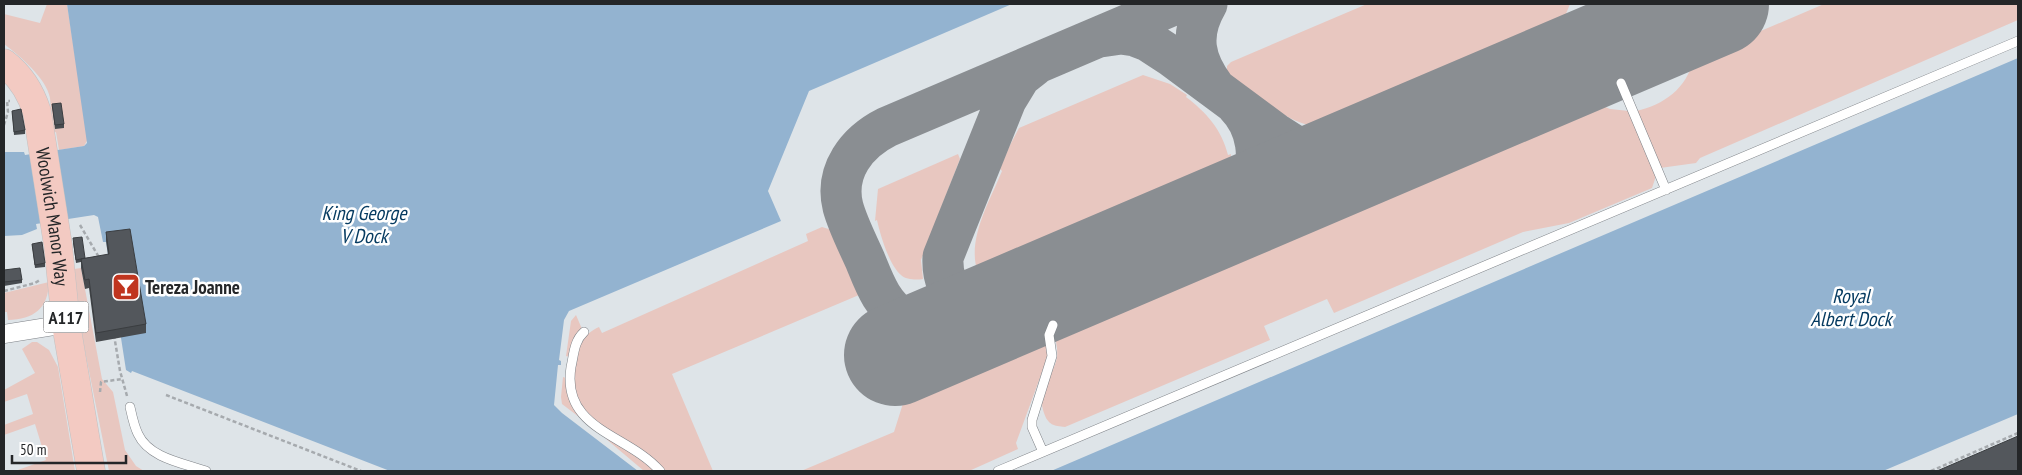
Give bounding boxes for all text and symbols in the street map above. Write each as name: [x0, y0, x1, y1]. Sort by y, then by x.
street label: Woolwich Manor Way: [31, 146, 74, 288]
water label: King George V Dock: [322, 200, 408, 249]
bar icon: Tereza Joanne: [111, 272, 141, 302]
place label: Tereza Joanne: [145, 275, 240, 299]
water label: Royal Albert Dock: [1811, 283, 1894, 332]
road number: A117: [44, 302, 88, 332]
scale bar: [12, 432, 126, 464]
text: 50 m: [20, 440, 46, 459]

